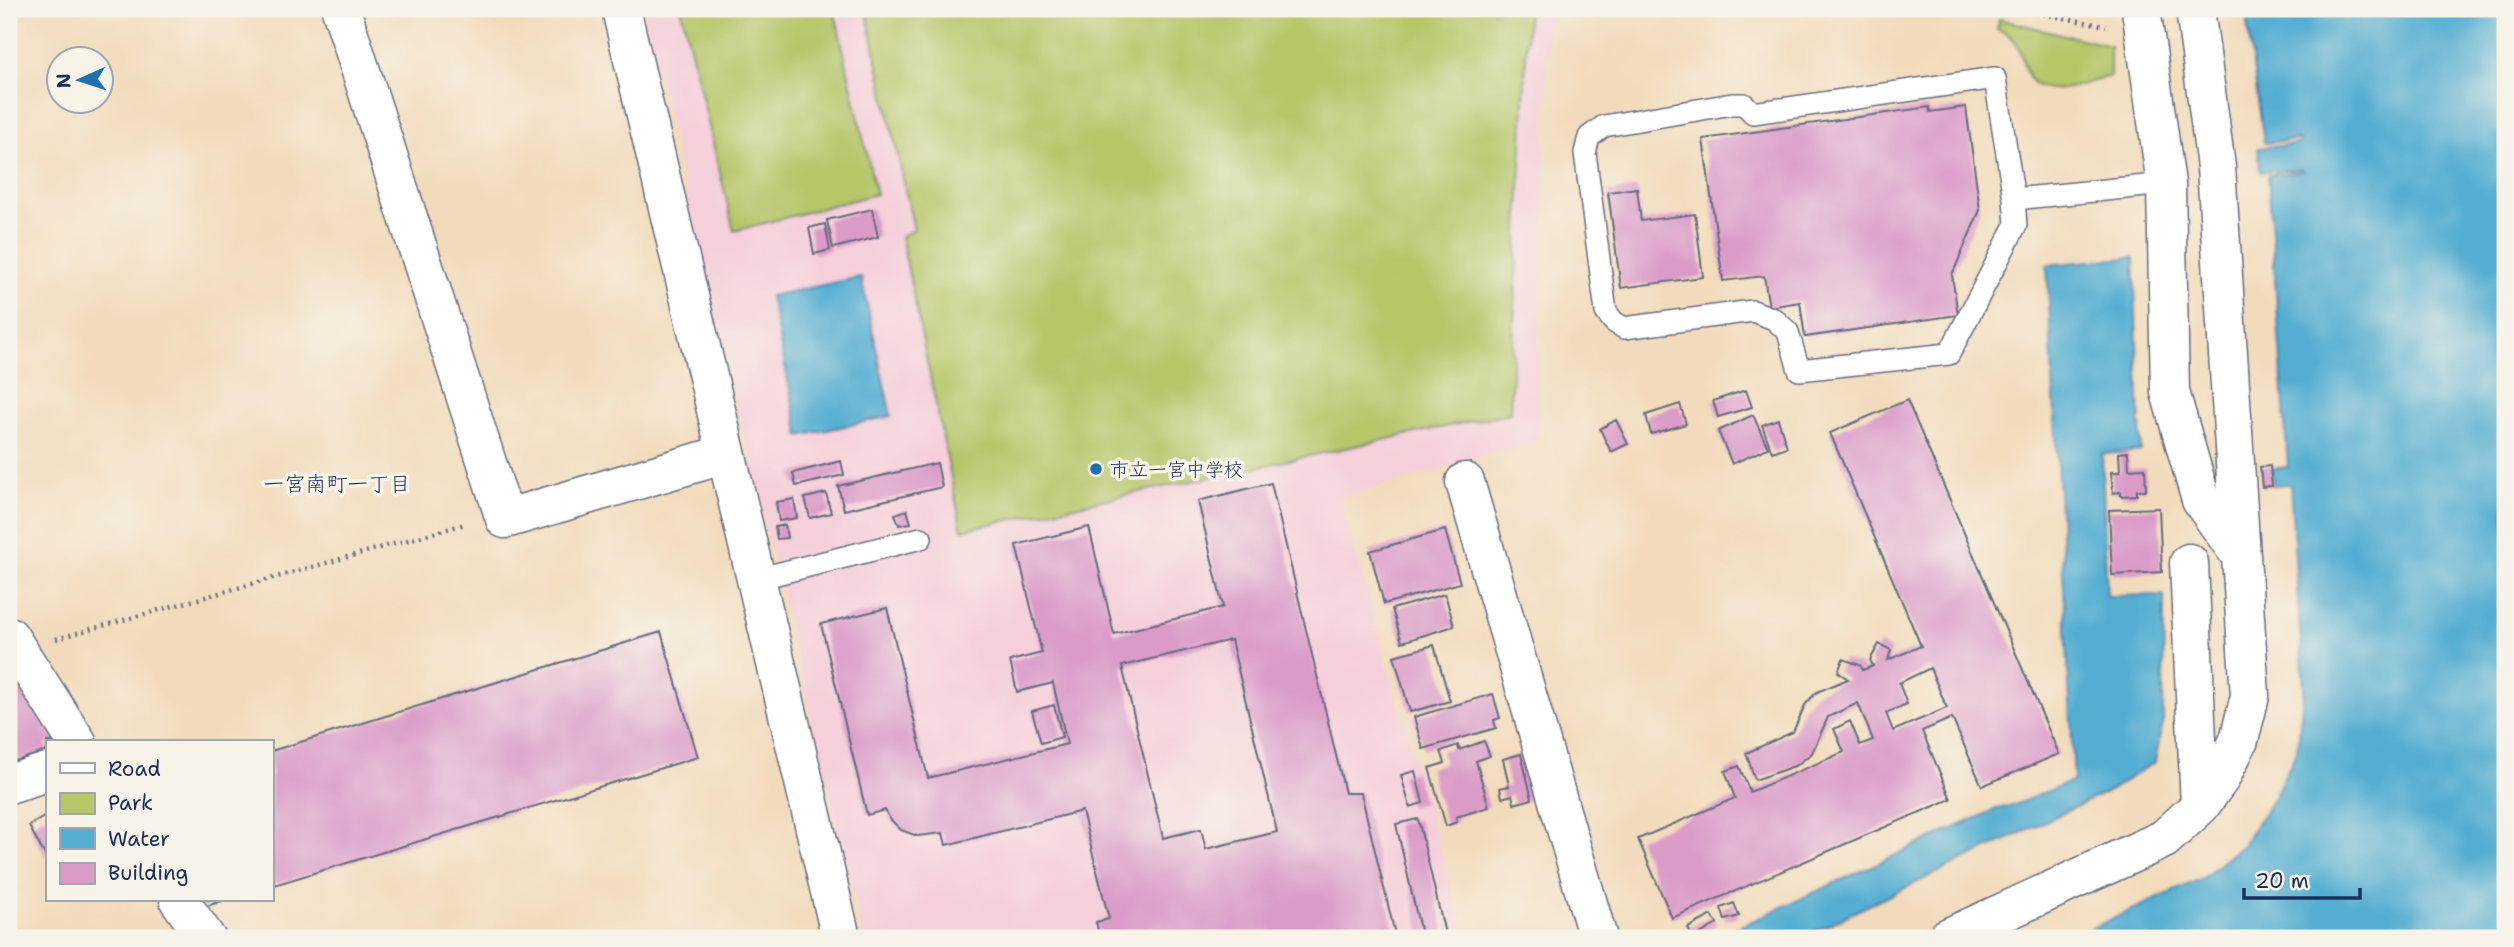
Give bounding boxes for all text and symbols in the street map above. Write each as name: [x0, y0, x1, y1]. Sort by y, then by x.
north arrow: [46, 46, 116, 116]
text: N: [51, 73, 76, 89]
place label: 市立一宮中学校: [1110, 457, 1243, 482]
marker: 市立一宮中学校: [1088, 461, 1104, 477]
district label: 一宮南町一丁目: [264, 470, 411, 498]
legend: [46, 740, 273, 902]
text: Road: [108, 755, 161, 783]
text: Park: [108, 789, 153, 817]
text: Water: [108, 825, 170, 853]
scale bar: [2244, 856, 2360, 900]
text: Building: [108, 859, 188, 887]
text: 20 m: [2255, 867, 2309, 895]

